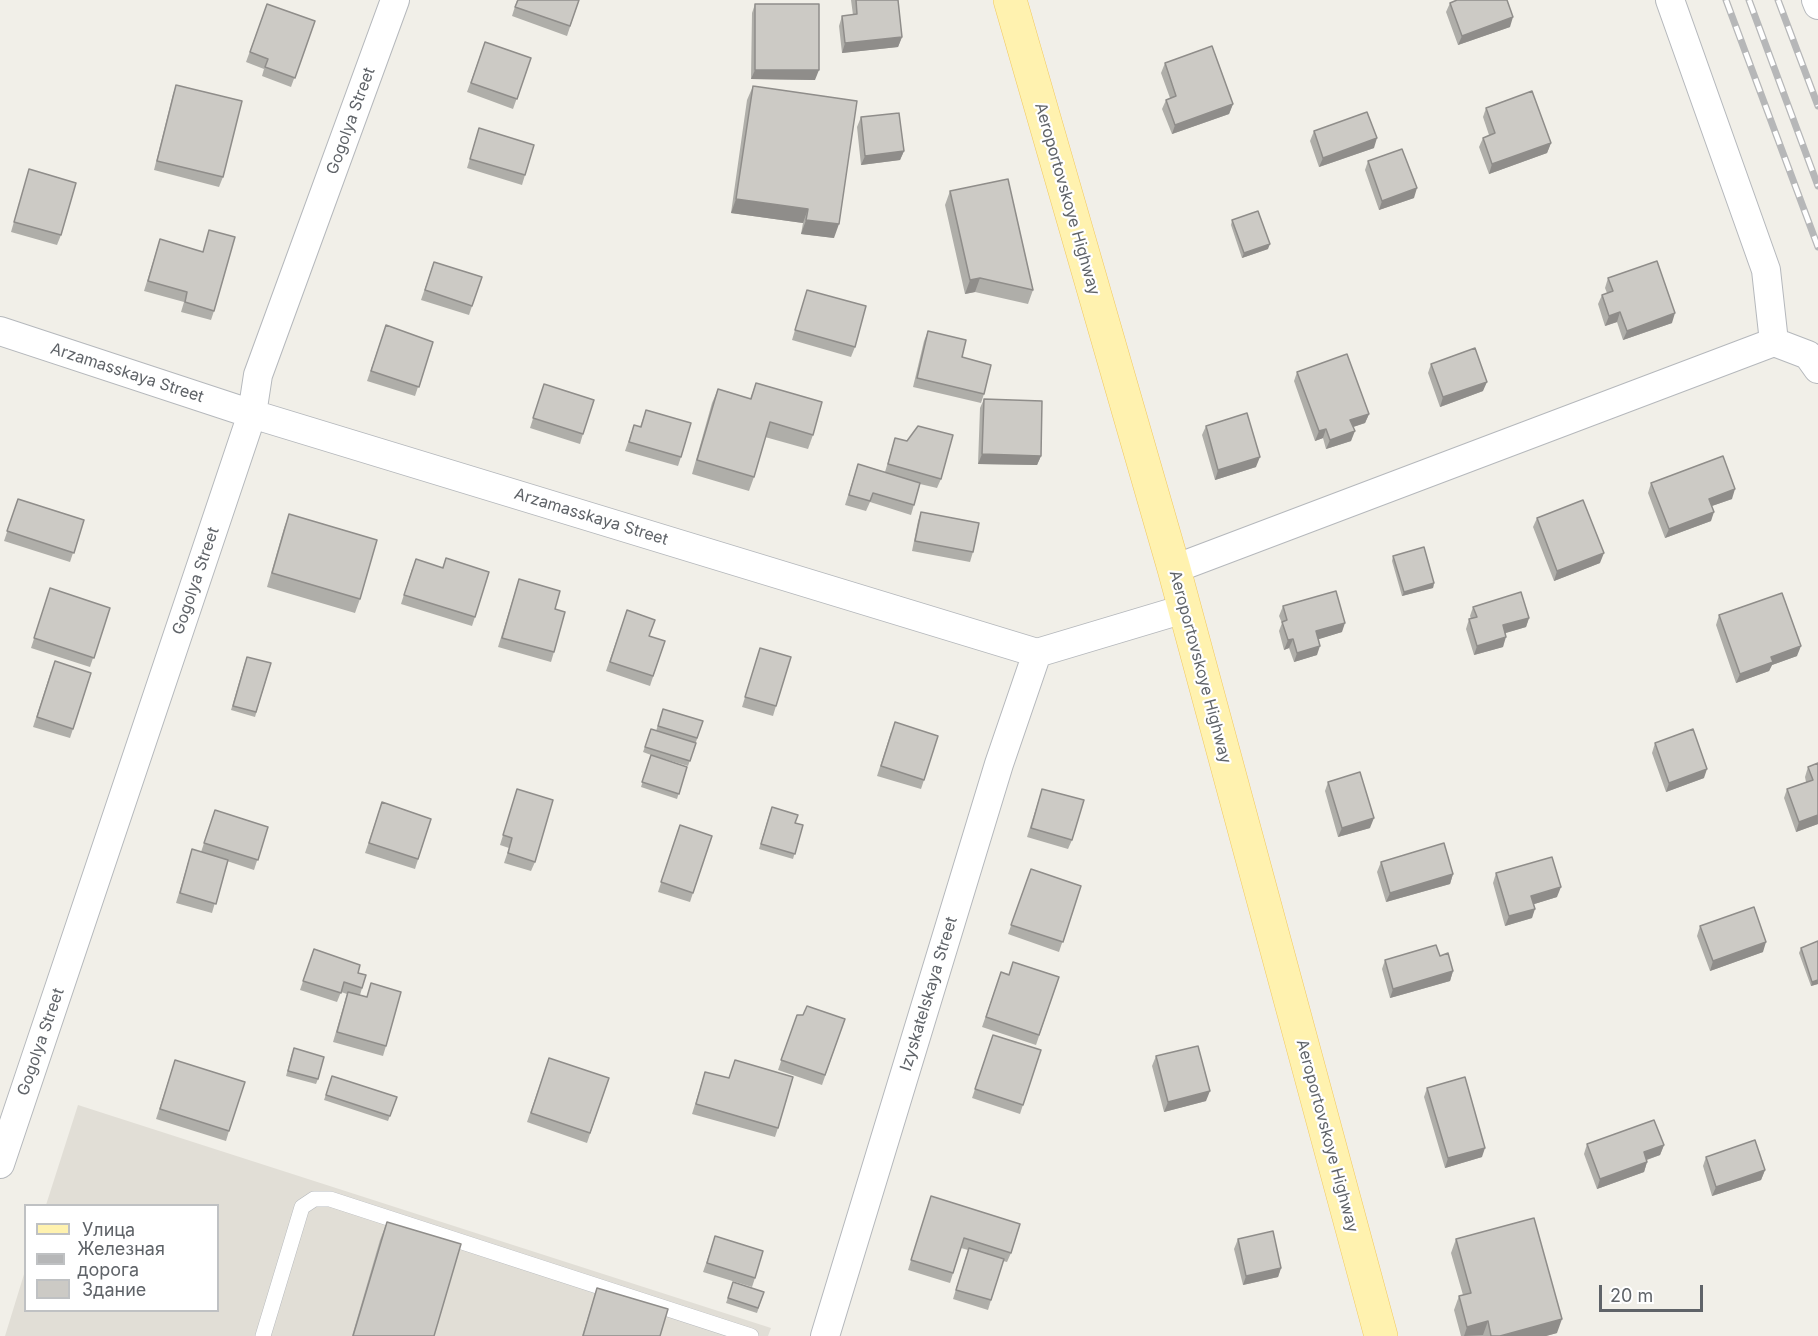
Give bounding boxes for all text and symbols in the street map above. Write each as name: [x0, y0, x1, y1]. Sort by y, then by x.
street label: Gogolya Street: [323, 65, 379, 177]
street label: Aeroportovskoye Highway: [1030, 101, 1104, 297]
street label: Arzamasskaya Street: [48, 339, 206, 407]
street label: Arzamasskaya Street: [512, 484, 670, 550]
street label: Gogolya Street: [169, 525, 223, 637]
street label: Aeroportovskoye Highway: [1165, 568, 1235, 766]
street label: Izyskatelskaya Street: [896, 915, 962, 1073]
street label: Gogolya Street: [14, 986, 68, 1098]
street label: Aeroportovskoye Highway: [1292, 1037, 1362, 1235]
legend: [24, 1204, 219, 1312]
text: Улица: [82, 1219, 135, 1240]
text: Железная дорога: [77, 1238, 165, 1280]
scale bar: [1602, 1273, 1706, 1311]
text: Здание: [82, 1279, 146, 1300]
text: 20 m: [1610, 1285, 1653, 1306]

